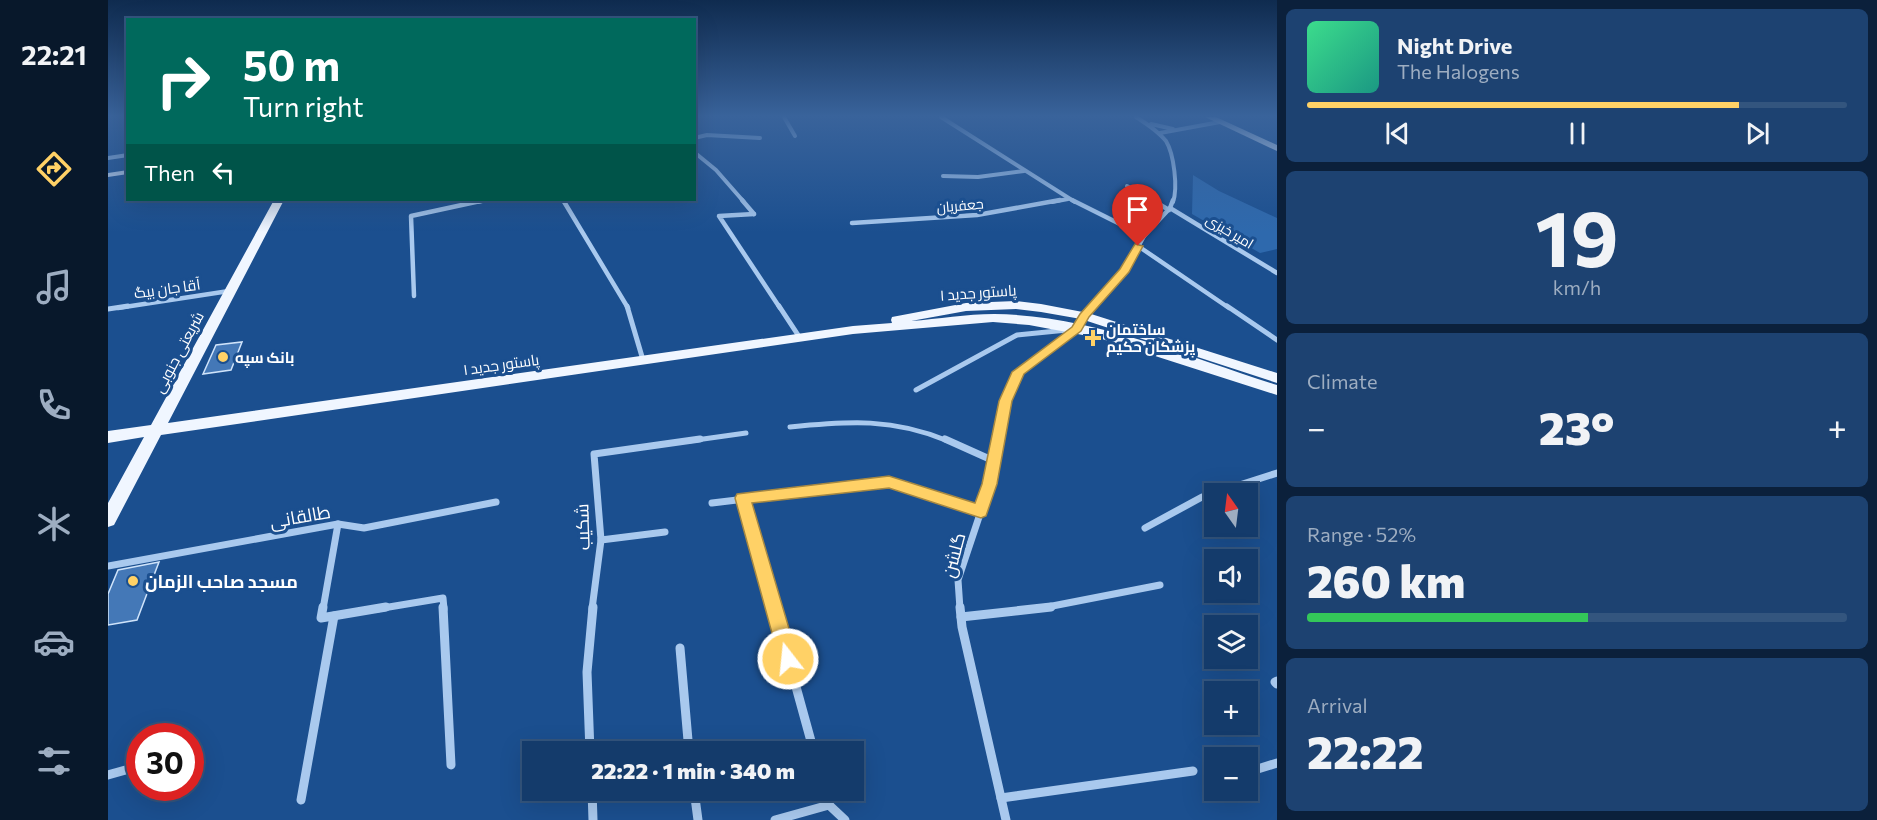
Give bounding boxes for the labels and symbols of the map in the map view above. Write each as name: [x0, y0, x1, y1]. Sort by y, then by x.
pin: [1112, 184, 1163, 246]
street label: جعفریان: [936, 194, 984, 216]
street label: امیر خیزی: [1203, 210, 1257, 252]
street label: آقا جان بیگ: [133, 274, 202, 304]
street label: پاستور جدید ۱: [939, 280, 1017, 306]
street label: شریعتی جنوبی: [149, 308, 209, 397]
place label: ساختمان پزشکان حکیم: [1106, 320, 1196, 358]
marker: ساختمان پزشکان حکیم: [1084, 329, 1102, 347]
place label: بانک سپه: [235, 348, 294, 368]
marker: بانک سپه: [216, 350, 230, 364]
street label: پاستور جدید ۱: [462, 350, 540, 380]
north arrow: [1204, 483, 1258, 537]
street label: طالقانی: [268, 500, 332, 533]
street label: شکیب: [570, 503, 594, 551]
street label: گلشن: [936, 530, 970, 580]
place label: مسجد صاحب الزمان: [145, 570, 298, 593]
marker: مسجد صاحب الزمان: [126, 574, 140, 588]
position arrow: [756, 627, 820, 691]
speed limit sign: 30: [126, 723, 204, 801]

